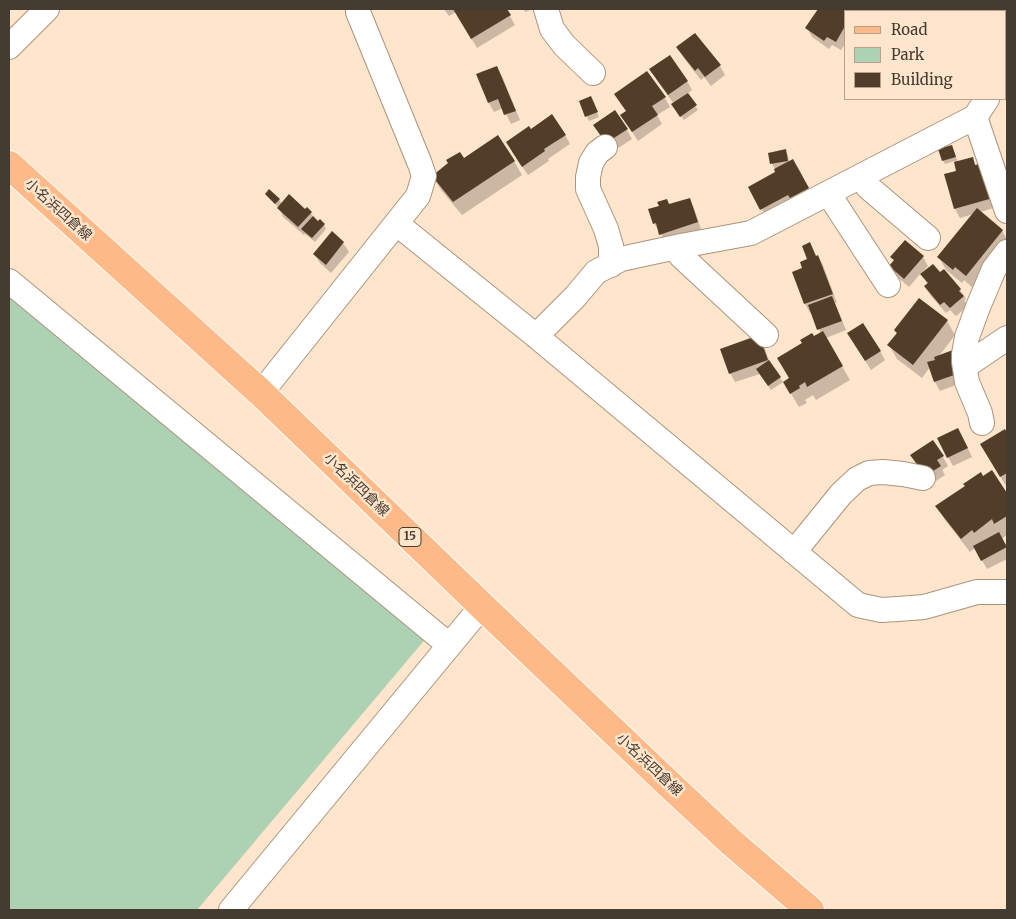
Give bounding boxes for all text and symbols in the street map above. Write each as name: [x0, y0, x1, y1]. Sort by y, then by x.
legend: [844, 10, 1006, 100]
text: Road: [891, 20, 927, 39]
text: Park: [891, 45, 924, 64]
text: Building: [891, 70, 953, 89]
street label: 小名浜四倉線: [21, 176, 95, 244]
street label: 小名浜四倉線: [320, 450, 392, 520]
road number: 15: [399, 528, 421, 546]
street label: 小名浜四倉線: [613, 730, 685, 800]

